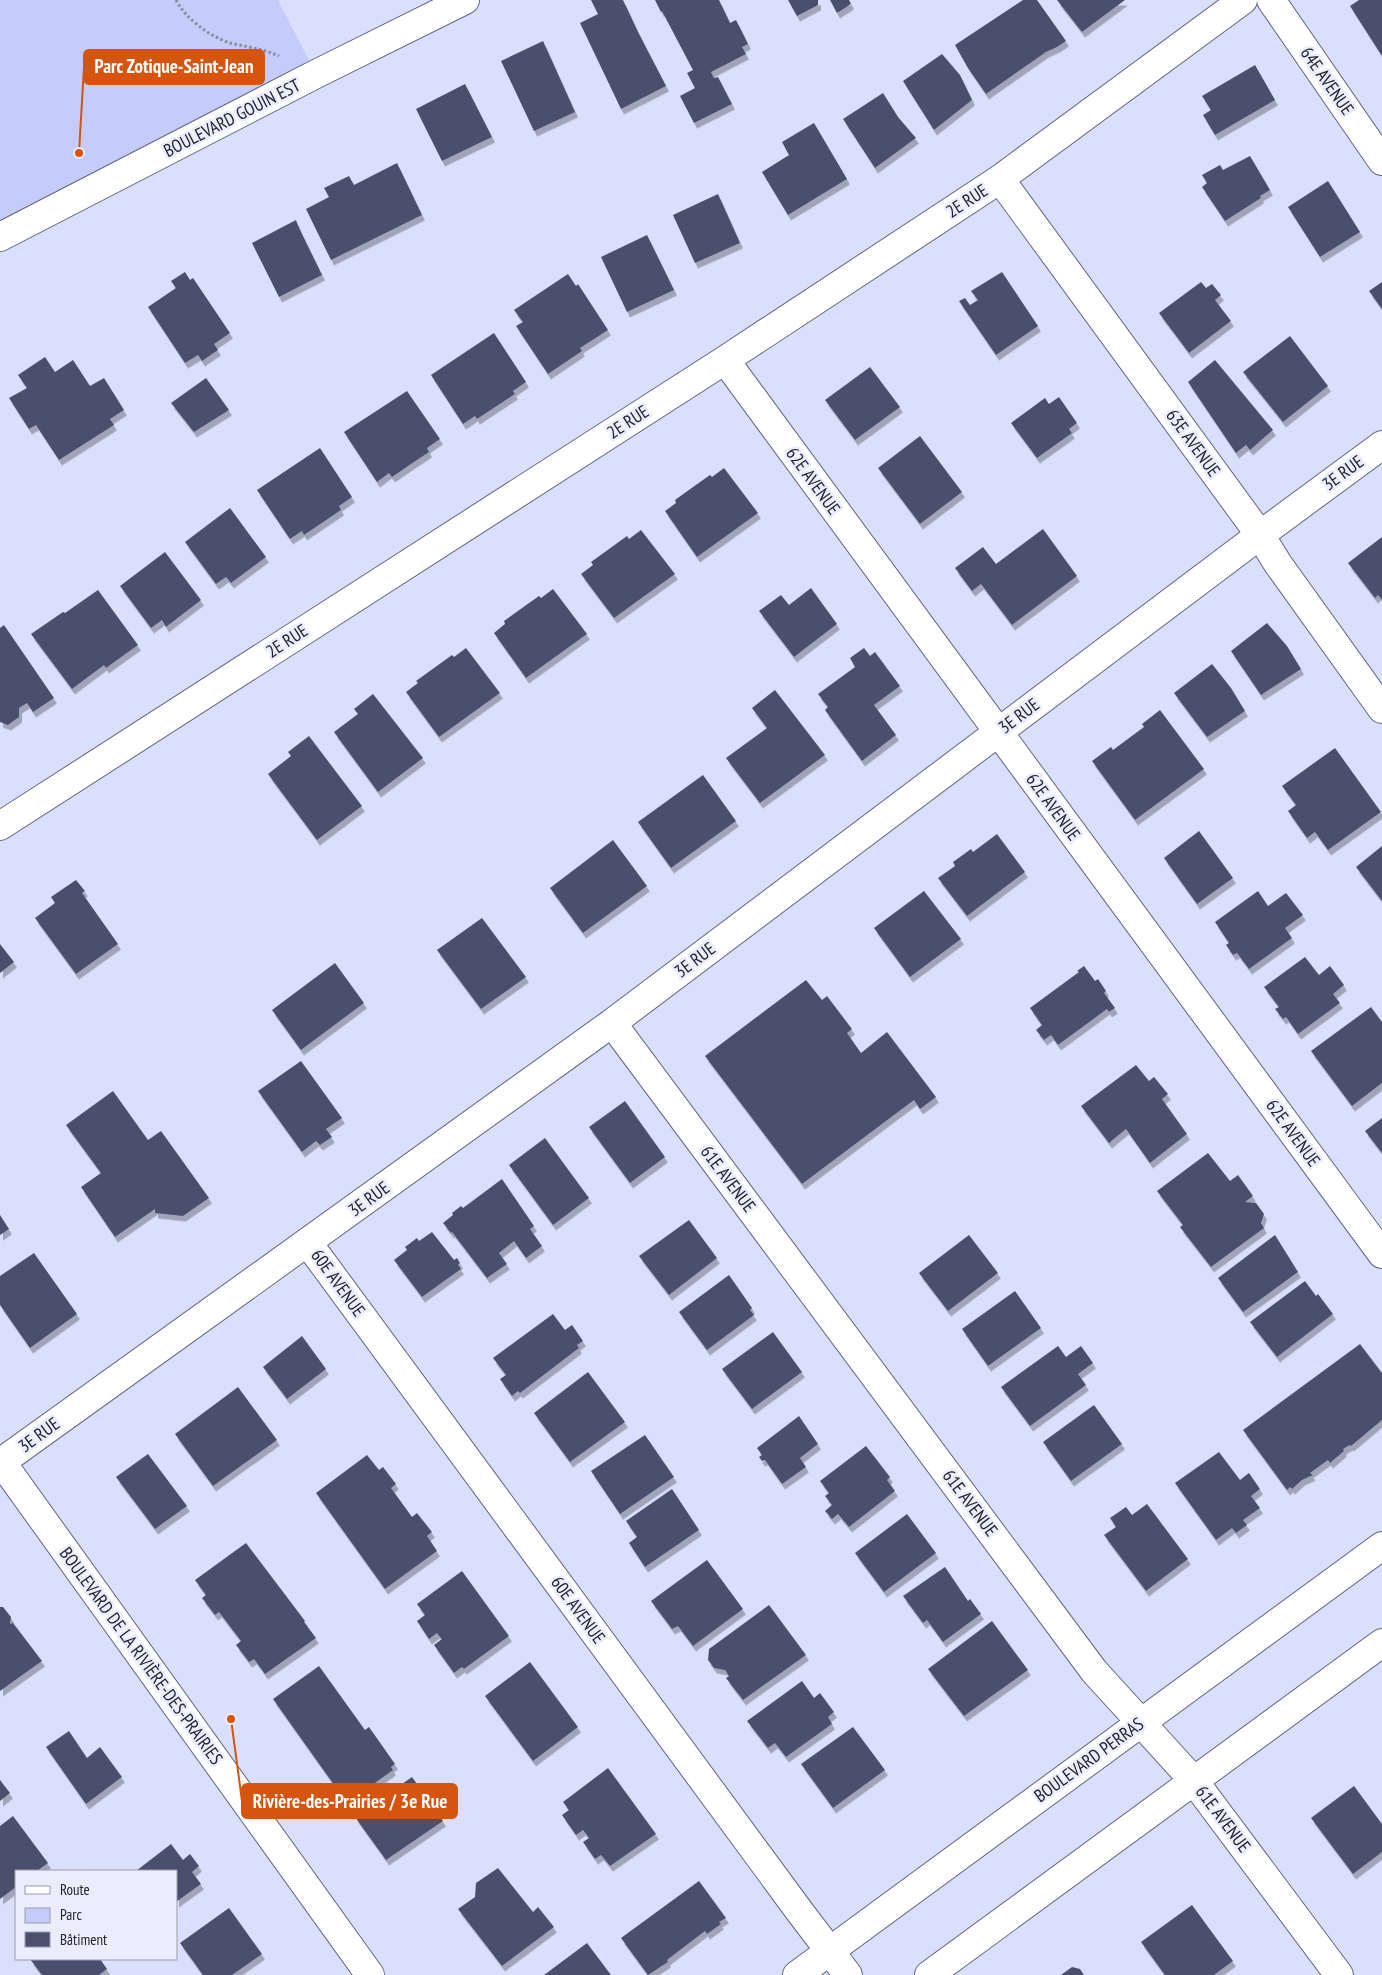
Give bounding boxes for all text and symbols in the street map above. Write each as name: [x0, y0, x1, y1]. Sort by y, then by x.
street label: 64E AVENUE: [1296, 42, 1359, 119]
callout: Parc Zotique-Saint-Jean: [84, 50, 264, 84]
text: Parc Zotique-Saint-Jean: [95, 54, 254, 78]
street label: BOULEVARD GOUIN EST: [160, 73, 304, 162]
street label: 2E RUE: [941, 179, 992, 223]
street label: 2E RUE: [602, 400, 653, 444]
street label: 63E AVENUE: [1161, 404, 1226, 481]
street label: 62E AVENUE: [781, 442, 846, 519]
street label: 3E RUE: [1318, 450, 1368, 495]
street label: 2E RUE: [261, 619, 312, 663]
street label: 3E RUE: [994, 693, 1044, 738]
street label: 62E AVENUE: [1021, 768, 1086, 845]
street label: 3E RUE: [670, 937, 720, 982]
street label: 62E AVENUE: [1261, 1094, 1326, 1171]
street label: 61E AVENUE: [696, 1141, 761, 1217]
street label: 3E RUE: [344, 1176, 394, 1221]
street label: 60E AVENUE: [306, 1244, 371, 1321]
street label: 3E RUE: [14, 1412, 64, 1457]
street label: 61E AVENUE: [938, 1465, 1003, 1541]
street label: BOULEVARD DE LA RIVIÈRE-DES-PRAIRIES: [55, 1542, 228, 1769]
street label: 60E AVENUE: [546, 1571, 611, 1648]
street label: BOULEVARD PERRAS: [1029, 1712, 1148, 1807]
street label: 61E AVENUE: [1191, 1781, 1256, 1857]
callout: Rivière-des-Prairies / 3e Rue: [242, 1784, 457, 1818]
text: Rivière-des-Prairies / 3e Rue: [253, 1789, 447, 1813]
legend: [15, 1870, 178, 1960]
text: Route: [60, 1880, 90, 1899]
text: Parc: [60, 1905, 82, 1924]
text: Bâtiment: [60, 1930, 107, 1949]

